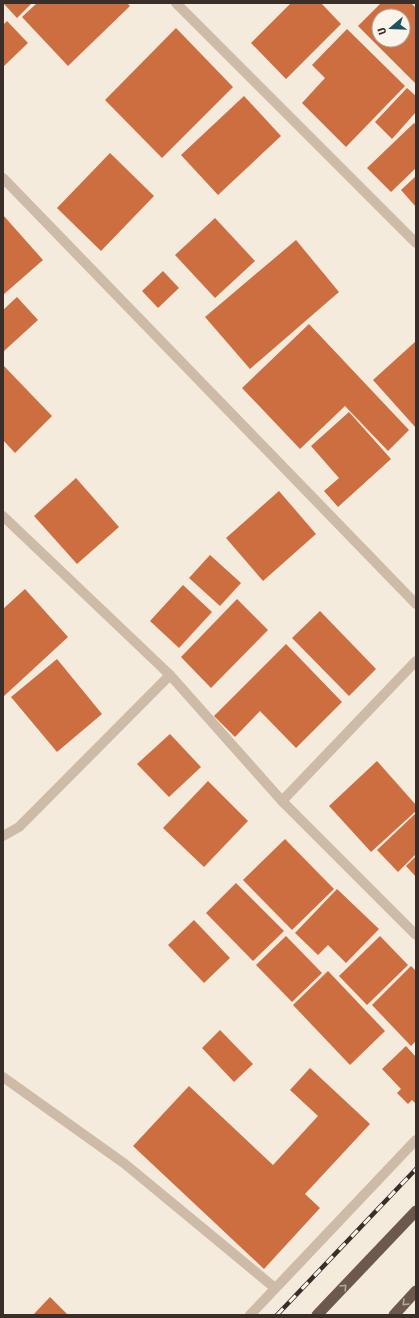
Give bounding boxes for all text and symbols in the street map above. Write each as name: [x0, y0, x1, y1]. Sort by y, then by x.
north arrow: [371, 8, 411, 48]
text: U: [375, 26, 389, 36]
one-way arrow: [339, 1284, 347, 1292]
one-way arrow: [402, 1298, 410, 1306]

